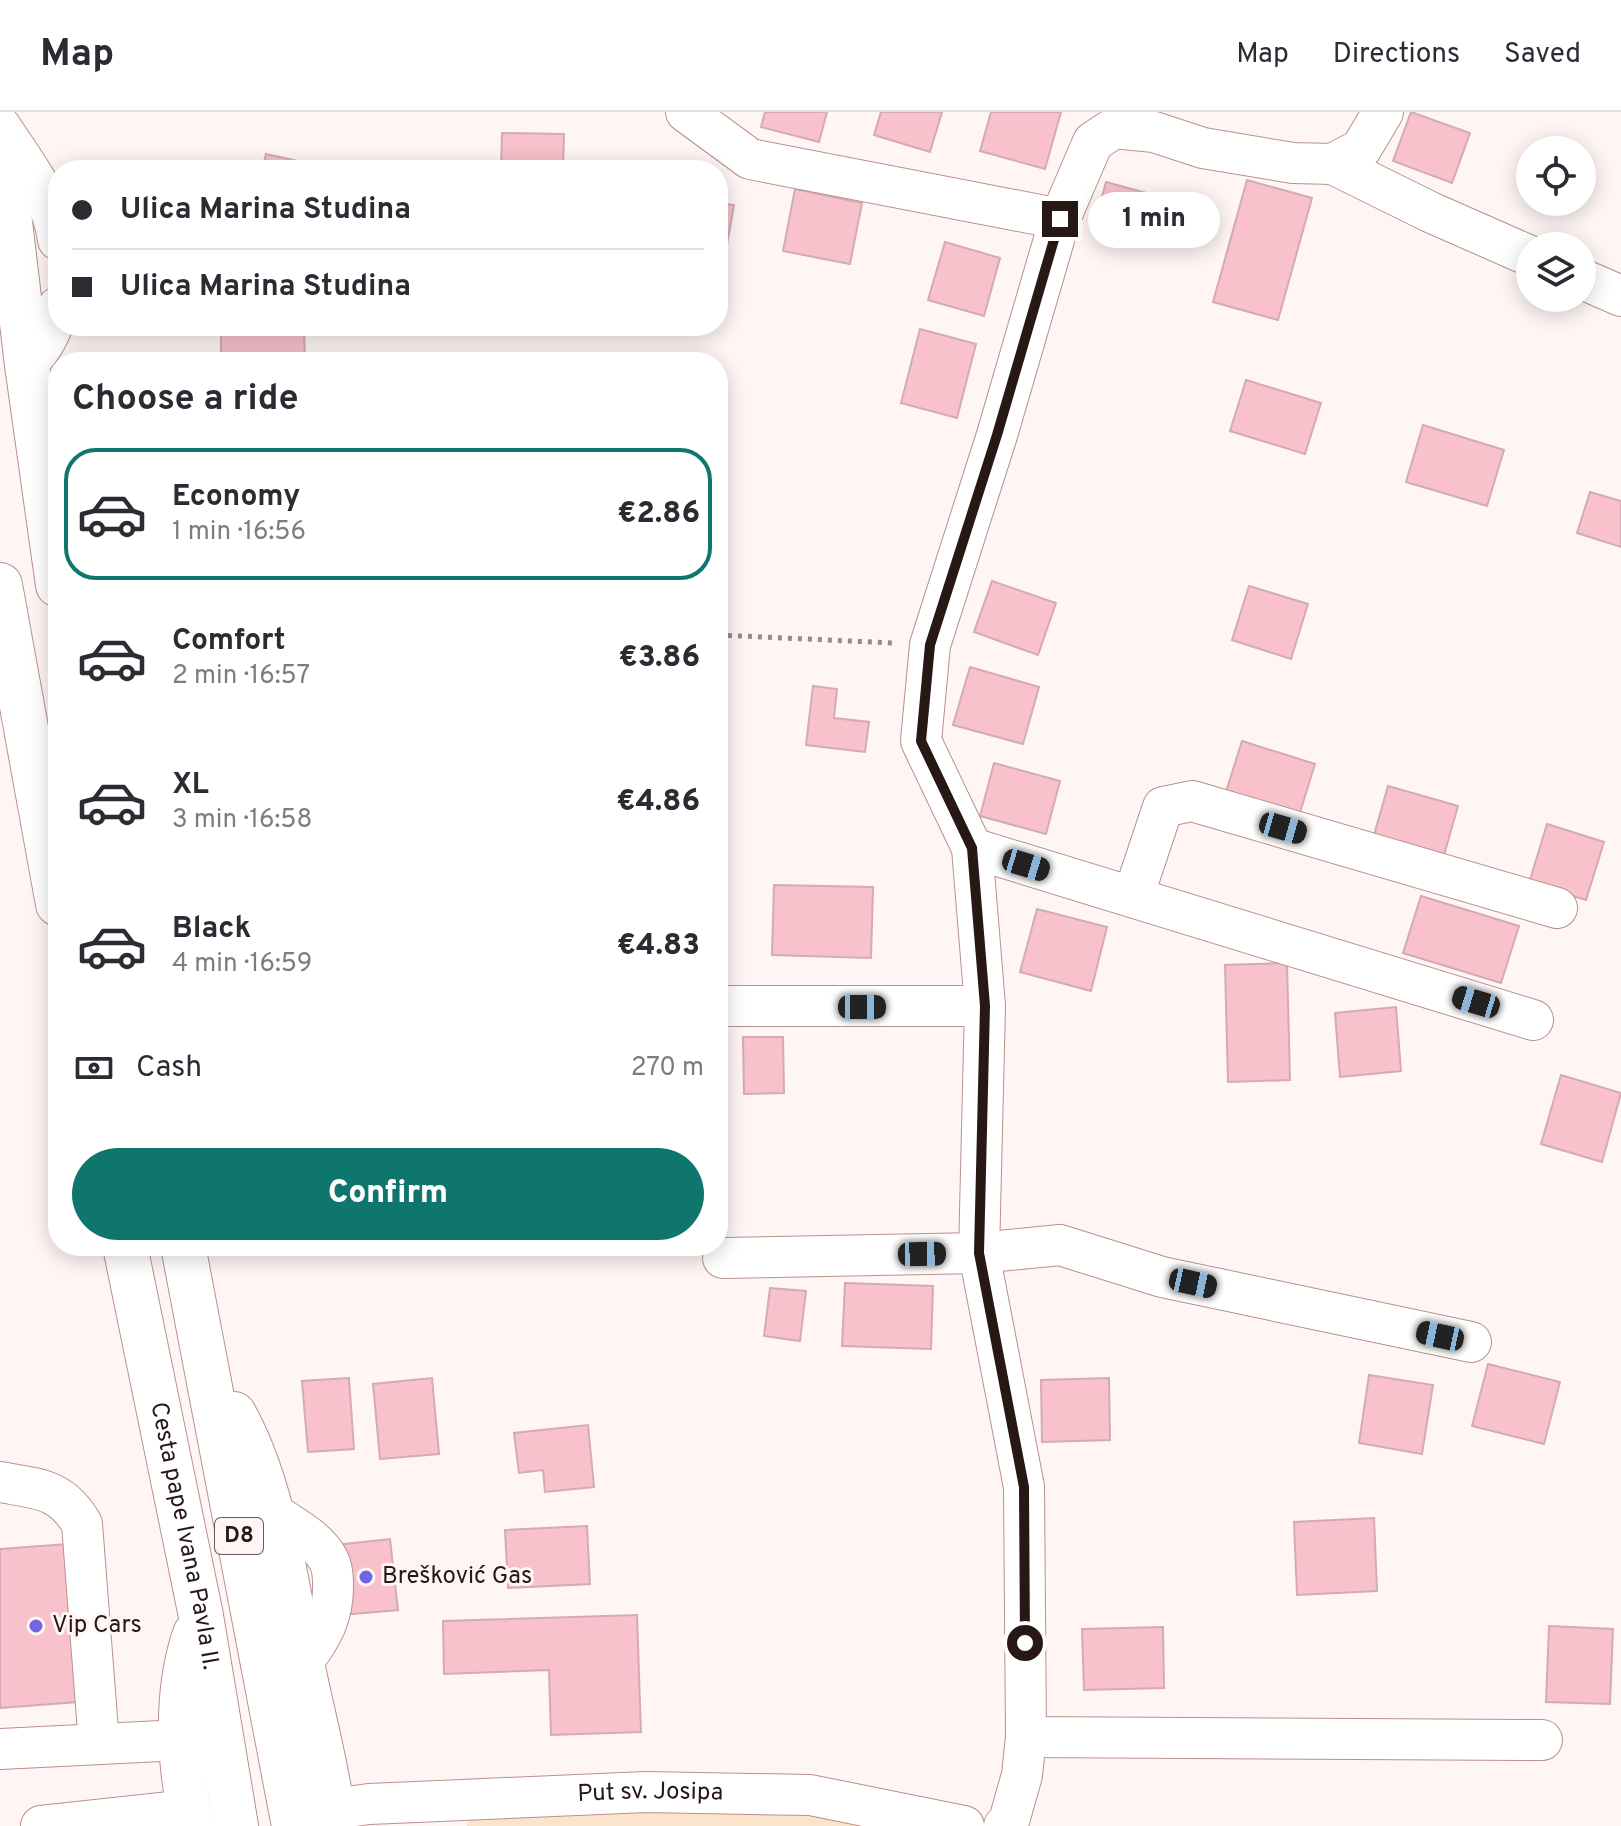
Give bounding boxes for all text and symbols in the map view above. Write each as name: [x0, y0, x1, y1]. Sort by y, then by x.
text: Map: [40, 31, 114, 80]
text: Map: [1236, 37, 1289, 73]
text: Directions: [1333, 37, 1460, 73]
text: Saved: [1504, 37, 1581, 73]
map controls: [1516, 136, 1596, 312]
button: locate: [1516, 136, 1596, 216]
callout: 1 min: [1088, 191, 1220, 247]
text: Ulica Marina Studina: [120, 192, 411, 229]
route end: [1042, 201, 1078, 237]
text: 1 min: [1122, 203, 1186, 236]
button: layers: [1516, 232, 1596, 312]
text: Ulica Marina Studina: [120, 269, 411, 306]
text: Choose a ride: [72, 377, 298, 423]
icon: car: [76, 478, 148, 550]
text: Economy: [172, 479, 300, 516]
text: €2.86: [617, 496, 700, 533]
text: 1 min · 16:56: [172, 516, 306, 549]
icon: car: [76, 622, 148, 694]
text: Comfort: [172, 623, 285, 660]
text: €3.86: [619, 640, 700, 677]
text: 2 min · 16:57: [172, 660, 310, 693]
icon: car: [76, 766, 148, 838]
text: XL: [172, 767, 209, 804]
text: €4.86: [616, 784, 700, 821]
text: 3 min · 16:58: [172, 804, 312, 837]
car: [1257, 810, 1309, 846]
car: [1000, 847, 1052, 883]
icon: car: [76, 910, 148, 982]
text: Black: [172, 911, 251, 948]
text: €4.83: [617, 928, 700, 965]
text: 4 min · 16:59: [172, 948, 312, 981]
car: [1450, 984, 1502, 1020]
car: [838, 995, 886, 1019]
icon: cash: [72, 1046, 116, 1090]
text: Cash: [136, 1050, 202, 1087]
text: 270 m: [631, 1052, 704, 1085]
button: Confirm: [72, 1148, 704, 1240]
car: [898, 1242, 946, 1266]
car: [1167, 1266, 1219, 1300]
car: [1414, 1319, 1466, 1353]
street label: Cesta pape Ivana Pavla II.: [142, 1400, 225, 1672]
road number: D8: [215, 1518, 263, 1554]
place label: Brešković Gas: [382, 1562, 532, 1592]
marker: Brešković Gas: [357, 1568, 375, 1586]
place label: Vip Cars: [52, 1611, 142, 1641]
marker: Vip Cars: [27, 1617, 45, 1635]
route start: [1007, 1625, 1043, 1661]
street label: Put sv. Josipa: [577, 1777, 724, 1810]

